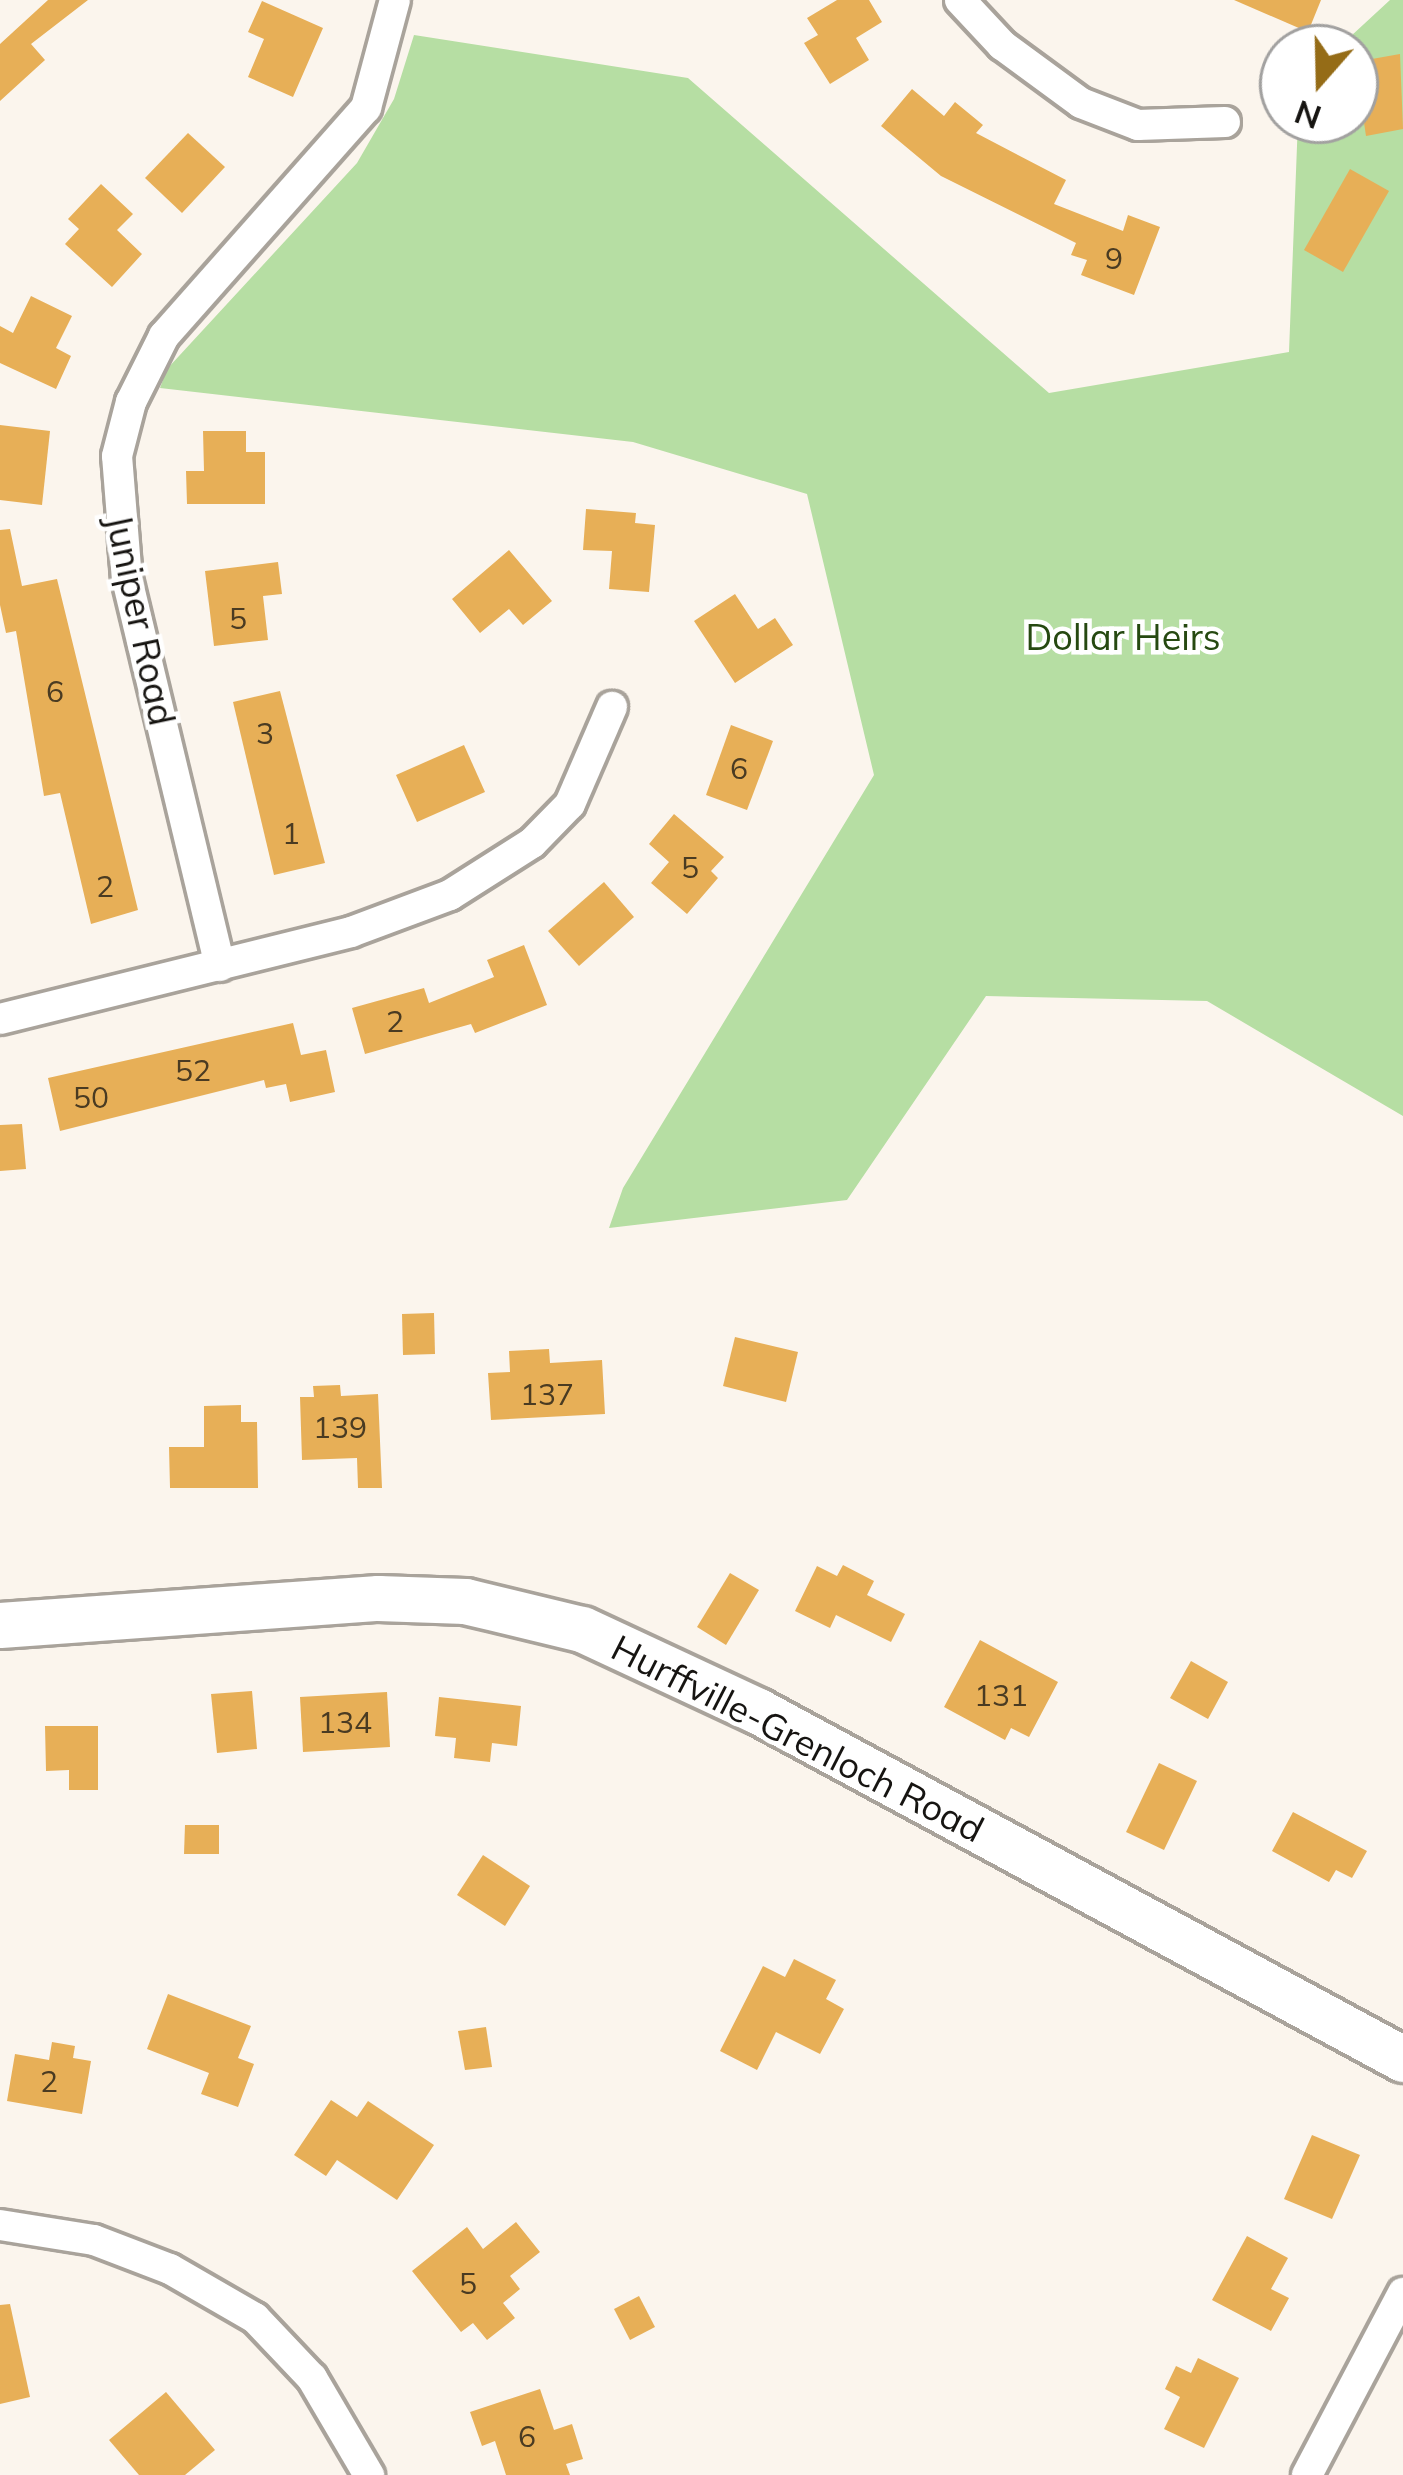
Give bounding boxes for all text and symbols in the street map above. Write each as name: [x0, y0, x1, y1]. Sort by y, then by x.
north arrow: [1259, 24, 1379, 144]
text: N: [1289, 92, 1326, 139]
house number: 9: [1105, 240, 1123, 276]
street label: Juniper Road: [98, 511, 184, 729]
house number: 5: [229, 600, 247, 636]
park label: Dollar Heirs: [1025, 615, 1221, 659]
house number: 6: [46, 673, 64, 709]
house number: 3: [256, 715, 274, 751]
house number: 6: [730, 750, 748, 786]
house number: 1: [282, 815, 300, 851]
house number: 5: [681, 849, 699, 885]
house number: 2: [96, 868, 114, 904]
house number: 2: [386, 1003, 404, 1039]
house number: 52: [175, 1052, 211, 1088]
house number: 50: [73, 1079, 109, 1115]
house number: 137: [520, 1376, 574, 1412]
house number: 139: [313, 1409, 367, 1445]
street label: Hurffville-Grenloch Road: [605, 1625, 991, 1851]
house number: 131: [974, 1677, 1028, 1713]
house number: 134: [318, 1704, 372, 1740]
house number: 2: [40, 2063, 58, 2099]
house number: 5: [459, 2265, 477, 2301]
house number: 6: [518, 2418, 536, 2454]

